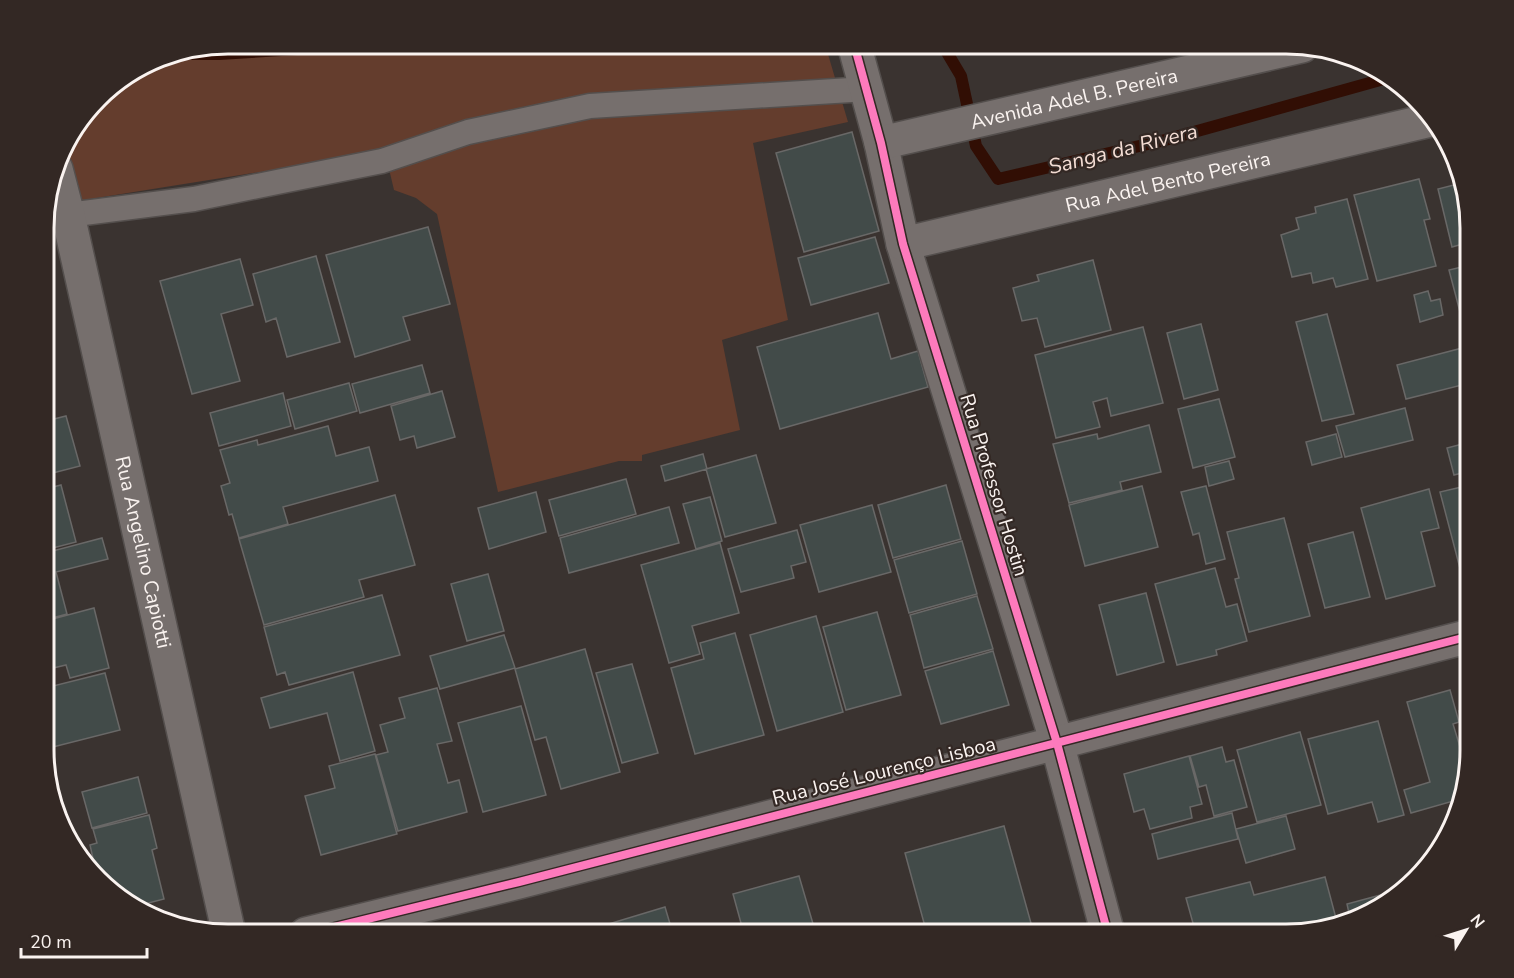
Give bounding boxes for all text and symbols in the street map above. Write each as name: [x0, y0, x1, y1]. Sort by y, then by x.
street label: Avenida Adel B. Pereira: [968, 62, 1180, 136]
water label: Sanga da Rivera: [1045, 117, 1201, 181]
street label: Rua Adel Bento Pereira: [1063, 145, 1273, 219]
street label: Rua Professor Hostin: [953, 390, 1035, 580]
street label: Rua Angelino Capiotti: [109, 453, 178, 651]
street label: Rua José Lourenço Lisboa: [769, 730, 999, 812]
north arrow: [1436, 900, 1496, 960]
text: N: [1465, 910, 1489, 933]
scale bar: [21, 921, 147, 959]
text: 20 m: [30, 930, 72, 954]

